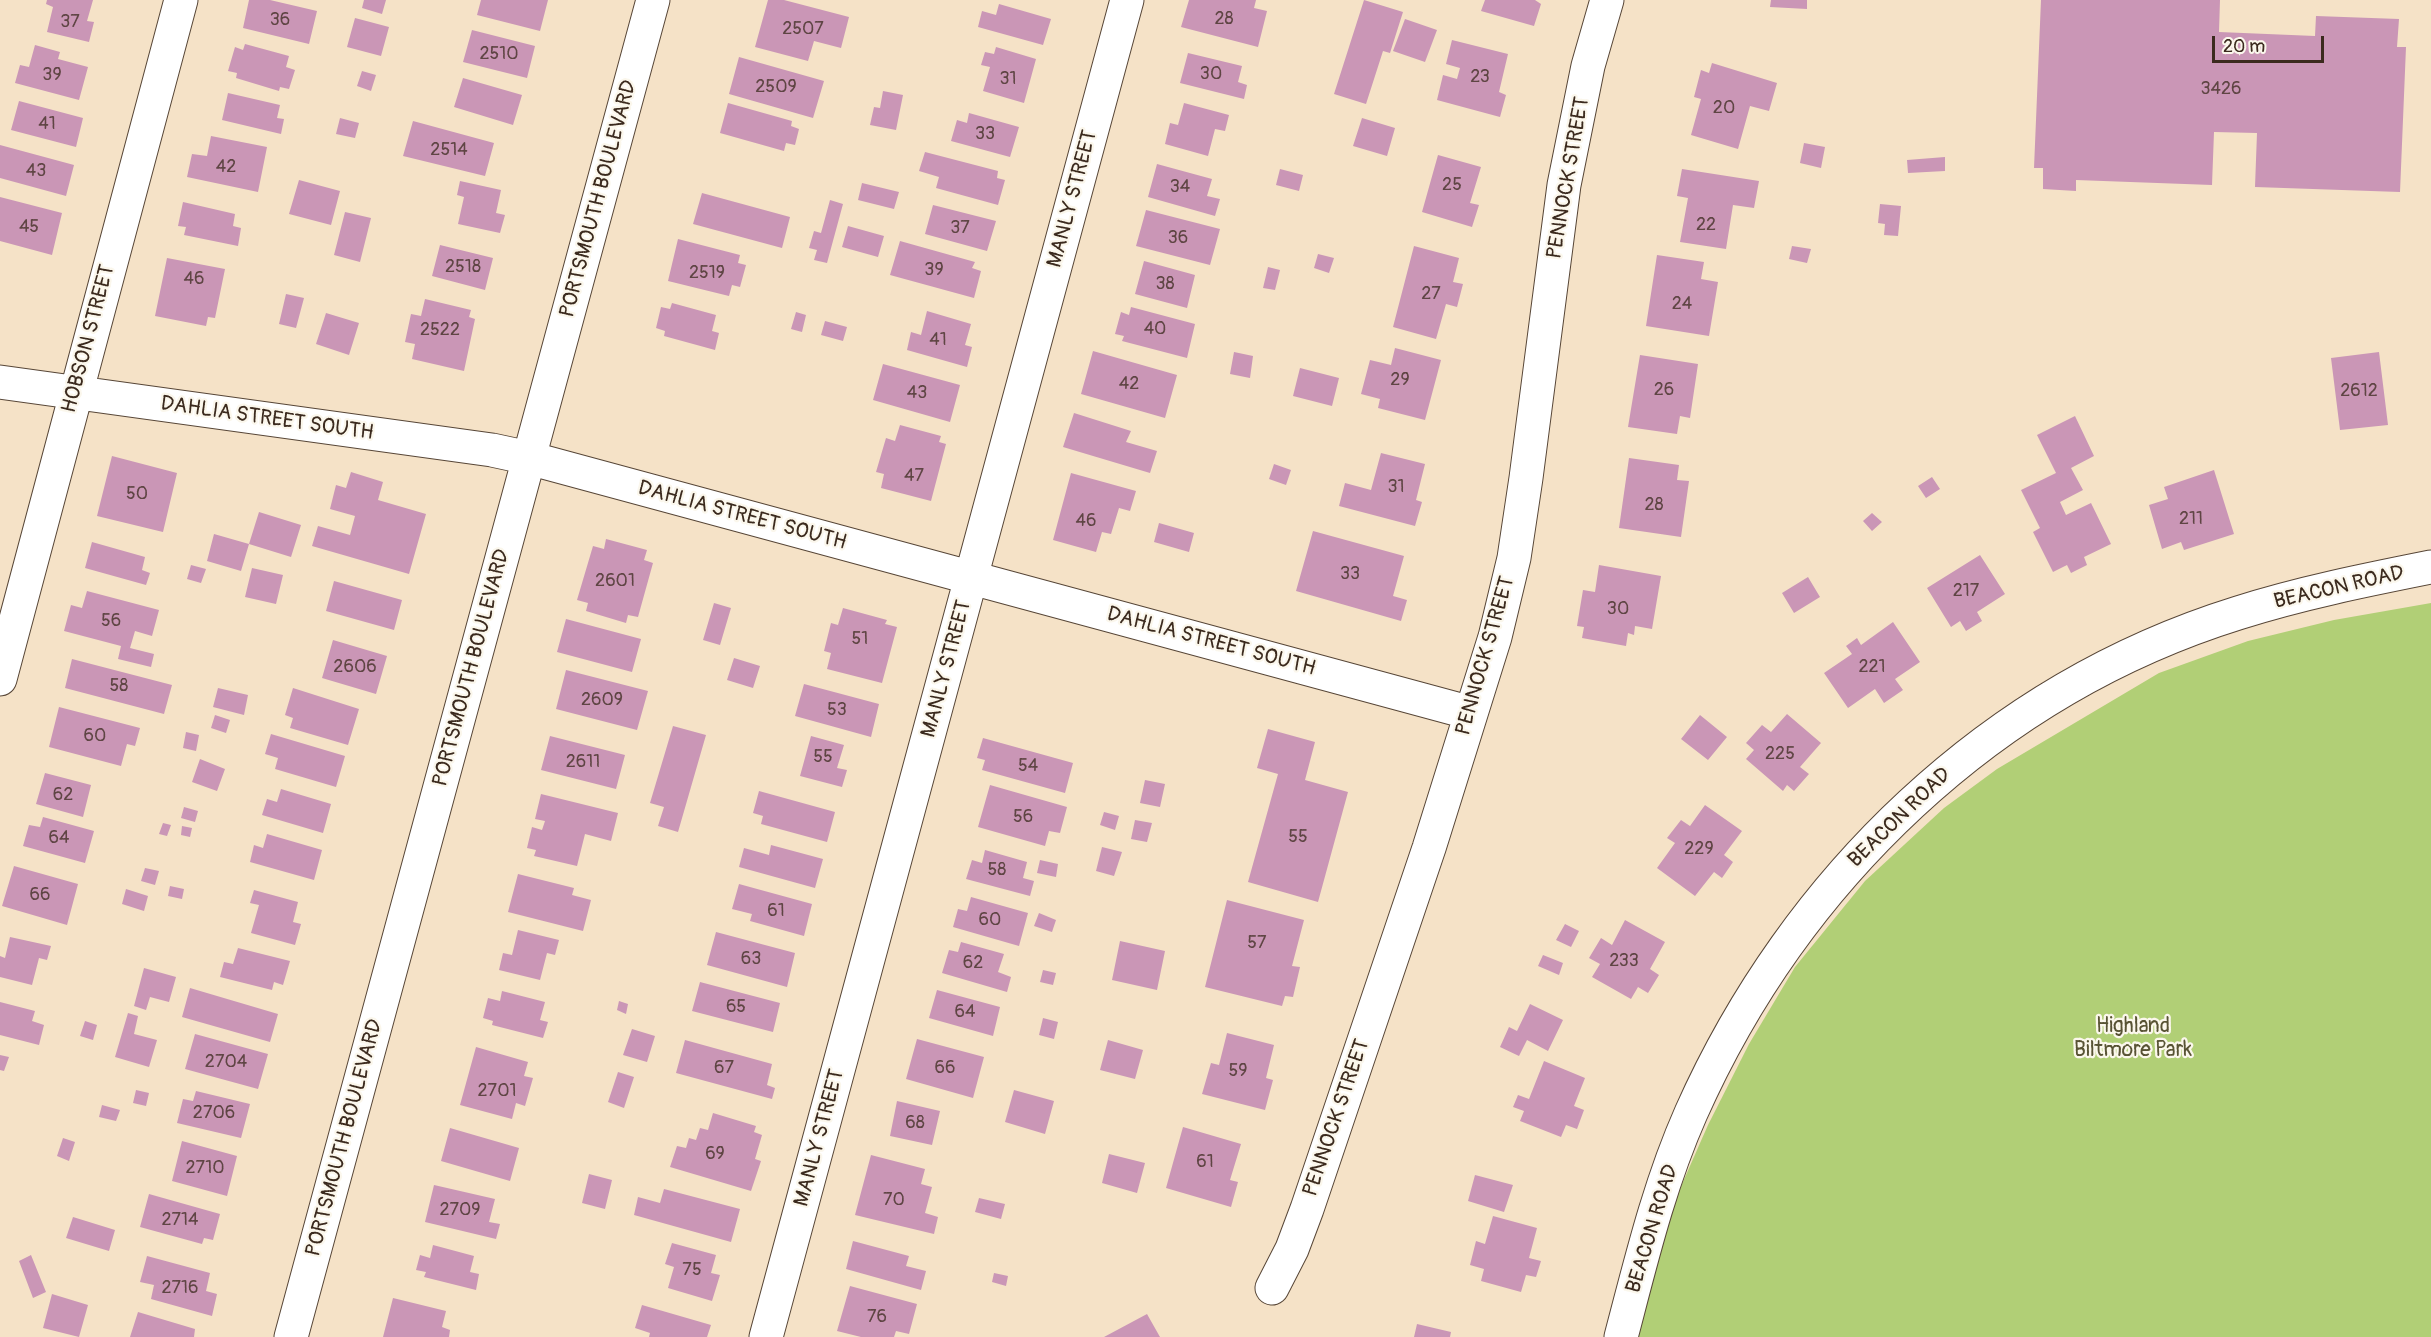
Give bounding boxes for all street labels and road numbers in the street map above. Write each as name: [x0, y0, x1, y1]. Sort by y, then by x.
street label: PORTSMOUTH BOULEVARD: [555, 78, 643, 320]
street label: PENNOCK STREET: [1542, 95, 1596, 261]
street label: MANLY STREET: [1043, 128, 1103, 270]
street label: HOBSON STREET: [57, 262, 121, 416]
street label: DAHLIA STREET SOUTH: [159, 392, 375, 446]
street label: DAHLIA STREET SOUTH: [635, 476, 849, 556]
street label: PORTSMOUTH BOULEVARD: [428, 547, 516, 789]
street label: BEACON ROAD: [2271, 561, 2407, 615]
street label: PENNOCK STREET: [1451, 574, 1521, 738]
street label: MANLY STREET: [917, 598, 977, 740]
street label: DAHLIA STREET SOUTH: [1104, 602, 1318, 682]
street label: BEACON ROAD: [1843, 763, 1957, 873]
street label: PORTSMOUTH BOULEVARD: [301, 1017, 389, 1259]
street label: PENNOCK STREET: [1298, 1036, 1376, 1200]
street label: MANLY STREET: [790, 1067, 850, 1209]
street label: BEACON ROAD: [1622, 1162, 1684, 1296]

